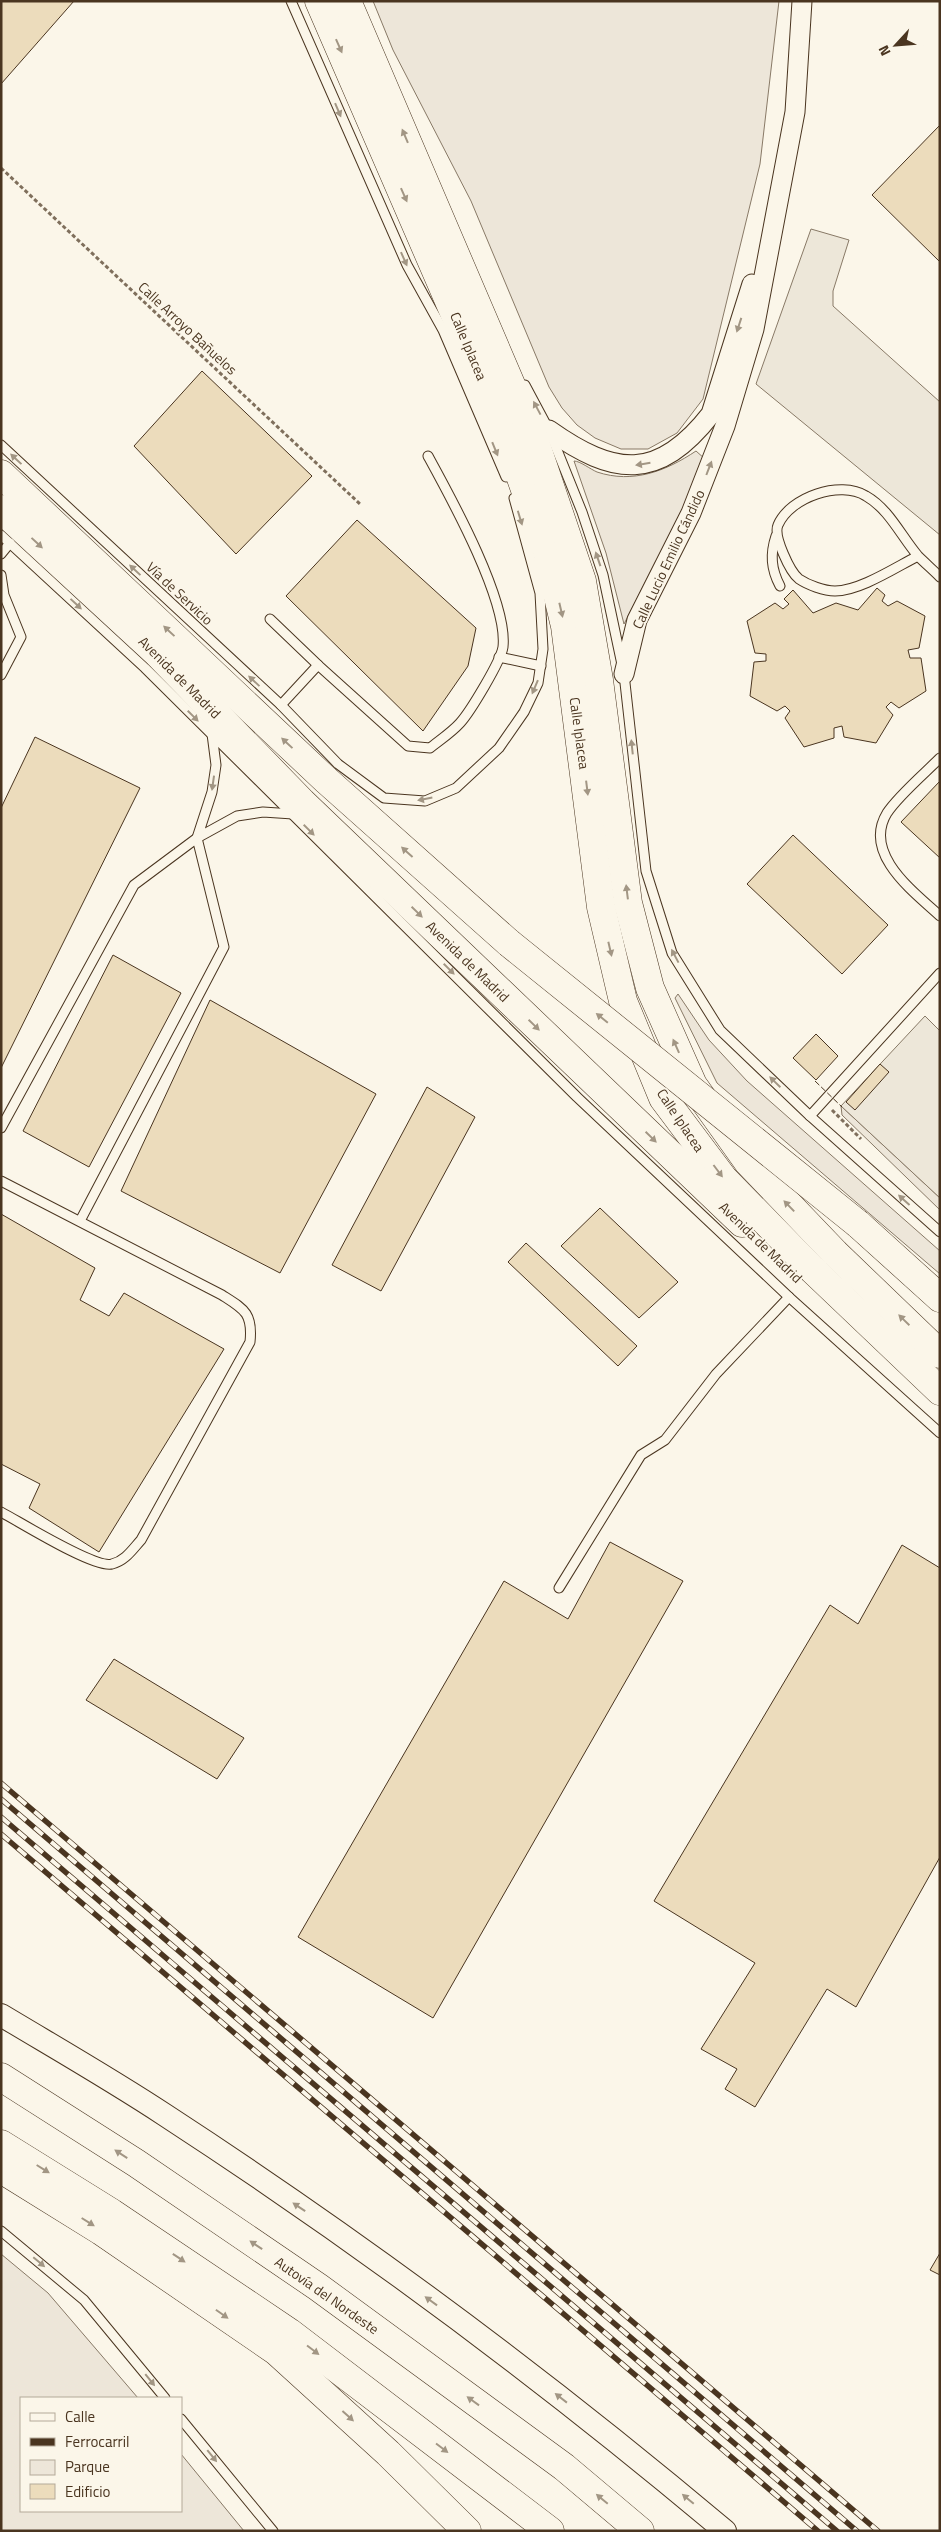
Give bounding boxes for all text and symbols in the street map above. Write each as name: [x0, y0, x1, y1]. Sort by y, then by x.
north arrow: [871, 20, 921, 70]
one-way arrow: [335, 39, 343, 53]
text: N: [872, 42, 895, 60]
one-way arrow: [335, 103, 343, 117]
one-way arrow: [401, 129, 409, 143]
one-way arrow: [400, 188, 408, 202]
one-way arrow: [400, 252, 408, 266]
street label: Calle Arroyo Bañuelos: [134, 277, 242, 379]
street label: Calle Iplacea: [445, 309, 493, 383]
one-way arrow: [735, 318, 743, 333]
one-way arrow: [533, 401, 541, 415]
one-way arrow: [492, 442, 500, 456]
one-way arrow: [11, 453, 23, 465]
one-way arrow: [635, 460, 651, 468]
one-way arrow: [705, 461, 713, 476]
street label: Calle Lucio Emilio Cándido: [626, 486, 710, 632]
one-way arrow: [517, 510, 525, 525]
one-way arrow: [31, 537, 44, 548]
one-way arrow: [593, 551, 601, 566]
street label: Vía de Servicio: [142, 556, 218, 630]
one-way arrow: [130, 564, 142, 576]
one-way arrow: [69, 598, 81, 610]
one-way arrow: [557, 603, 565, 618]
one-way arrow: [163, 625, 175, 637]
street label: Avenida de Madrid: [134, 631, 226, 723]
one-way arrow: [248, 675, 260, 687]
one-way arrow: [531, 680, 539, 694]
street label: Calle Iplacea: [565, 696, 595, 770]
one-way arrow: [187, 710, 199, 722]
one-way arrow: [281, 737, 293, 749]
one-way arrow: [627, 738, 635, 754]
one-way arrow: [209, 775, 217, 791]
one-way arrow: [583, 781, 591, 797]
one-way arrow: [417, 795, 433, 803]
one-way arrow: [303, 824, 315, 836]
one-way arrow: [401, 847, 414, 858]
one-way arrow: [623, 883, 631, 899]
one-way arrow: [411, 906, 423, 918]
street label: Avenida de Madrid: [422, 916, 514, 1006]
one-way arrow: [607, 941, 615, 957]
one-way arrow: [670, 949, 679, 963]
one-way arrow: [443, 963, 455, 975]
one-way arrow: [596, 1012, 609, 1023]
one-way arrow: [528, 1019, 540, 1031]
one-way arrow: [671, 1039, 679, 1053]
one-way arrow: [769, 1076, 781, 1088]
street label: Calle Iplacea: [652, 1084, 710, 1156]
one-way arrow: [645, 1131, 657, 1143]
one-way arrow: [712, 1164, 723, 1177]
one-way arrow: [898, 1194, 910, 1206]
street label: Avenida de Madrid: [715, 1197, 807, 1287]
one-way arrow: [783, 1200, 795, 1212]
one-way arrow: [899, 1314, 911, 1326]
one-way arrow: [115, 2149, 128, 2159]
one-way arrow: [36, 2165, 49, 2174]
one-way arrow: [292, 2202, 305, 2211]
one-way arrow: [81, 2218, 94, 2227]
one-way arrow: [249, 2240, 263, 2250]
street label: Autovía del Nordeste: [271, 2251, 383, 2339]
one-way arrow: [172, 2253, 186, 2263]
one-way arrow: [32, 2257, 45, 2268]
one-way arrow: [424, 2296, 438, 2306]
one-way arrow: [215, 2309, 229, 2319]
one-way arrow: [306, 2344, 319, 2355]
one-way arrow: [144, 2373, 155, 2386]
one-way arrow: [555, 2393, 568, 2404]
one-way arrow: [466, 2396, 480, 2406]
legend: [20, 2397, 182, 2512]
text: Calle: [65, 2405, 95, 2428]
one-way arrow: [341, 2410, 353, 2422]
text: Ferrocarril: [65, 2430, 130, 2453]
one-way arrow: [435, 2443, 448, 2454]
one-way arrow: [207, 2449, 218, 2462]
text: Parque: [65, 2455, 110, 2478]
text: Edificio: [65, 2480, 110, 2503]
one-way arrow: [596, 2494, 609, 2505]
one-way arrow: [682, 2494, 695, 2505]

